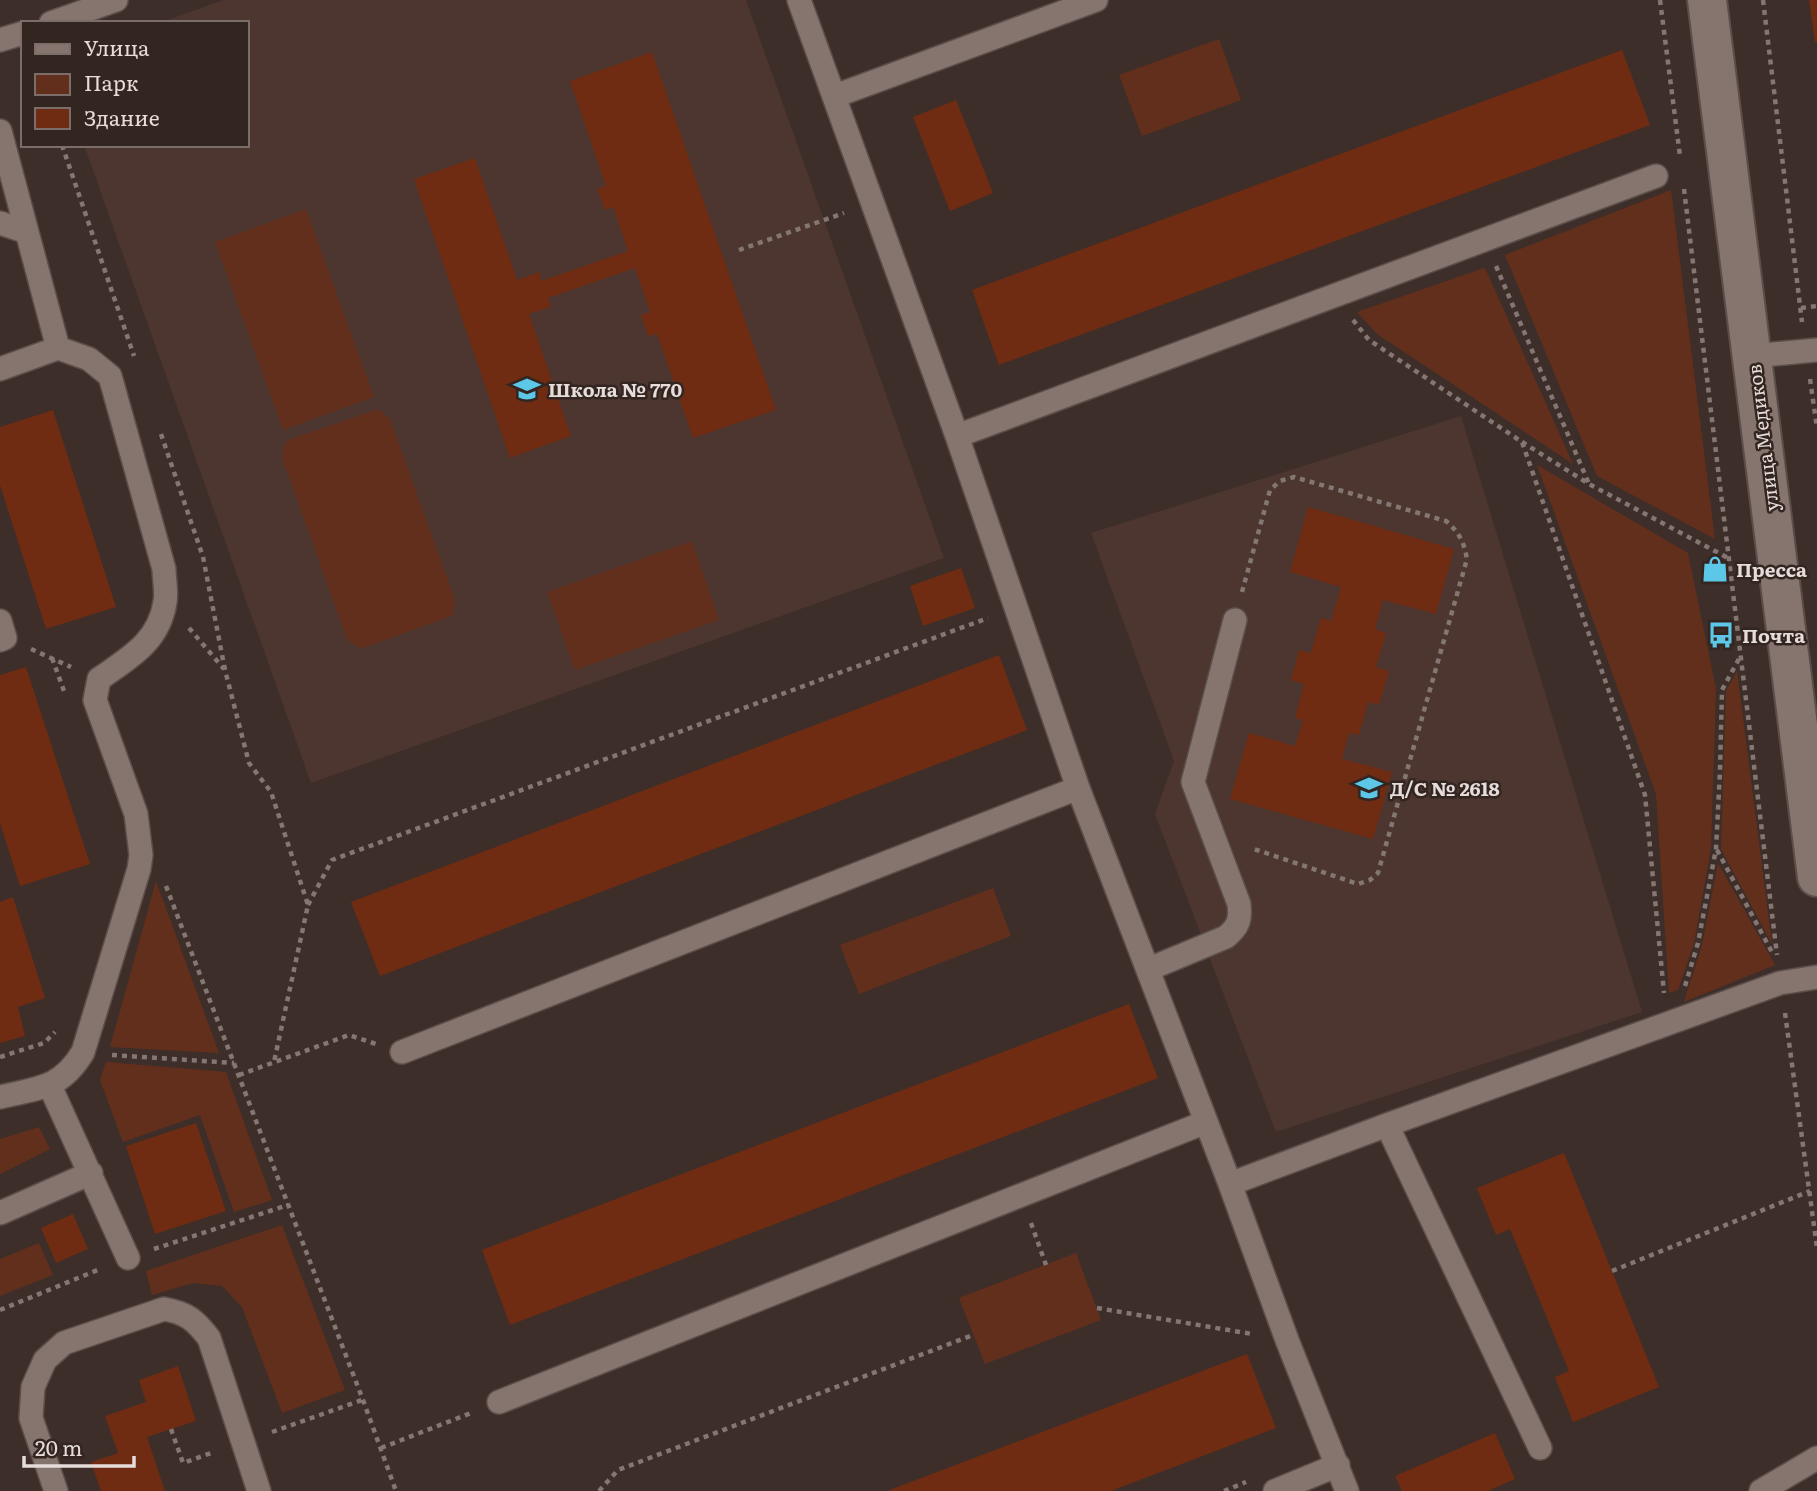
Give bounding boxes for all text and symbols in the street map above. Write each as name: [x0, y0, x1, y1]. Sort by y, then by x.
legend: [21, 21, 248, 147]
text: Улица: [84, 31, 150, 62]
text: Парк: [84, 66, 139, 97]
text: Здание: [84, 101, 160, 132]
street label: улица Медиков: [1739, 363, 1785, 513]
school or university icon: Школа № 770: [512, 374, 542, 404]
place label: Школа № 770: [548, 375, 683, 403]
shop icon: Пресса: [1700, 554, 1730, 584]
place label: Пресса: [1736, 555, 1807, 583]
bus stop icon: Почта: [1706, 620, 1736, 650]
place label: Почта: [1742, 621, 1805, 649]
school or university icon: Д/C № 2618: [1354, 773, 1384, 803]
place label: Д/C № 2618: [1390, 774, 1500, 802]
scale bar: [24, 1424, 135, 1468]
text: 20 m: [35, 1431, 82, 1462]

